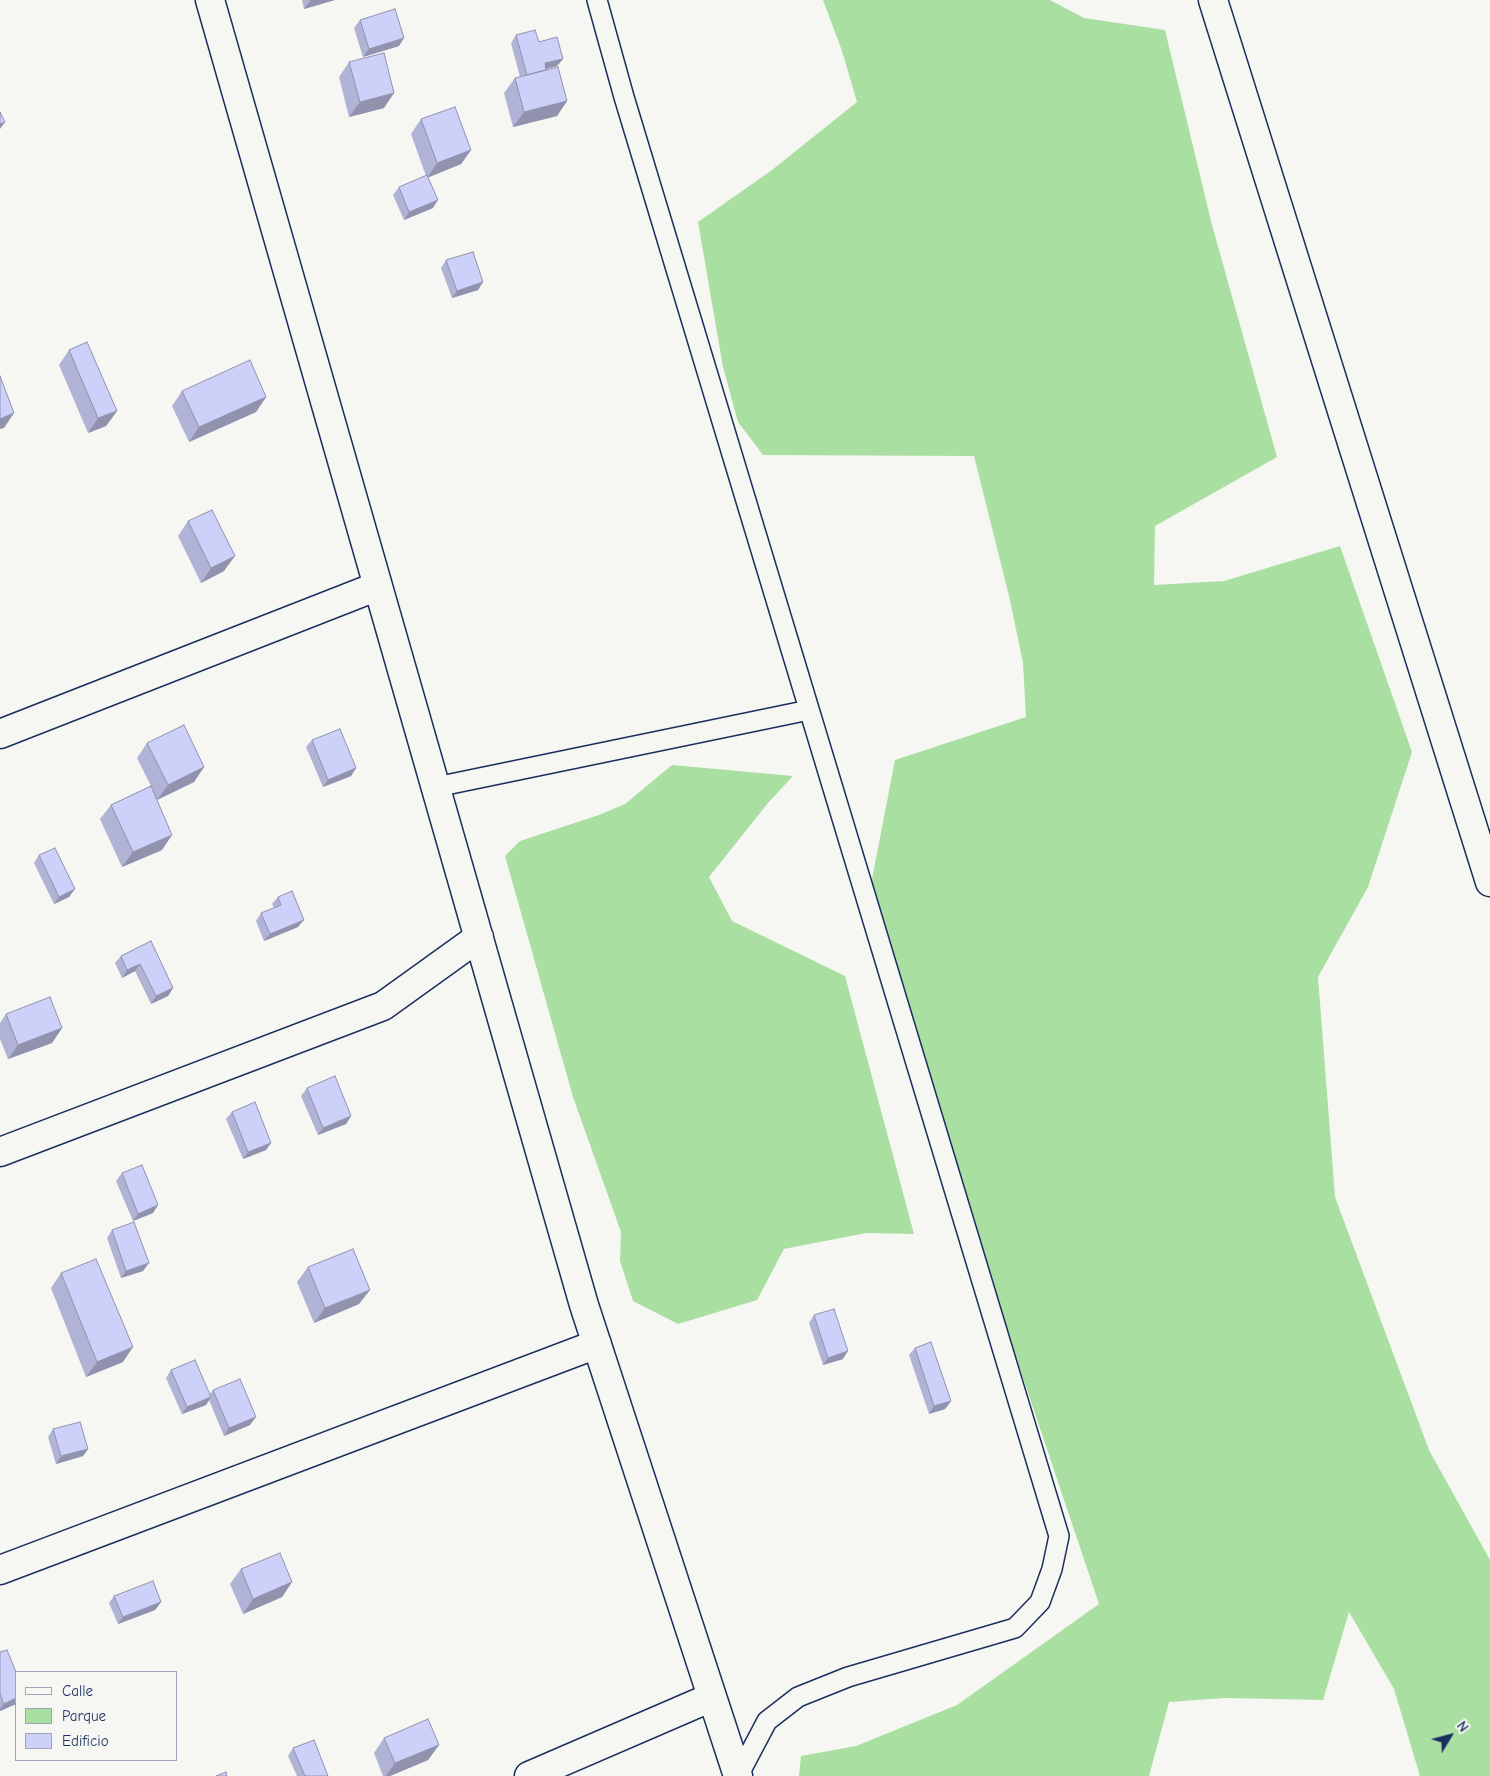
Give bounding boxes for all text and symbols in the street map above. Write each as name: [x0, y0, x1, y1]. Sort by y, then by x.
legend: [15, 1671, 178, 1761]
text: Calle: [62, 1682, 93, 1700]
text: Parque: [62, 1707, 106, 1725]
north arrow: [1425, 1711, 1475, 1761]
text: N: [1453, 1718, 1472, 1735]
text: Edificio: [62, 1732, 109, 1750]

